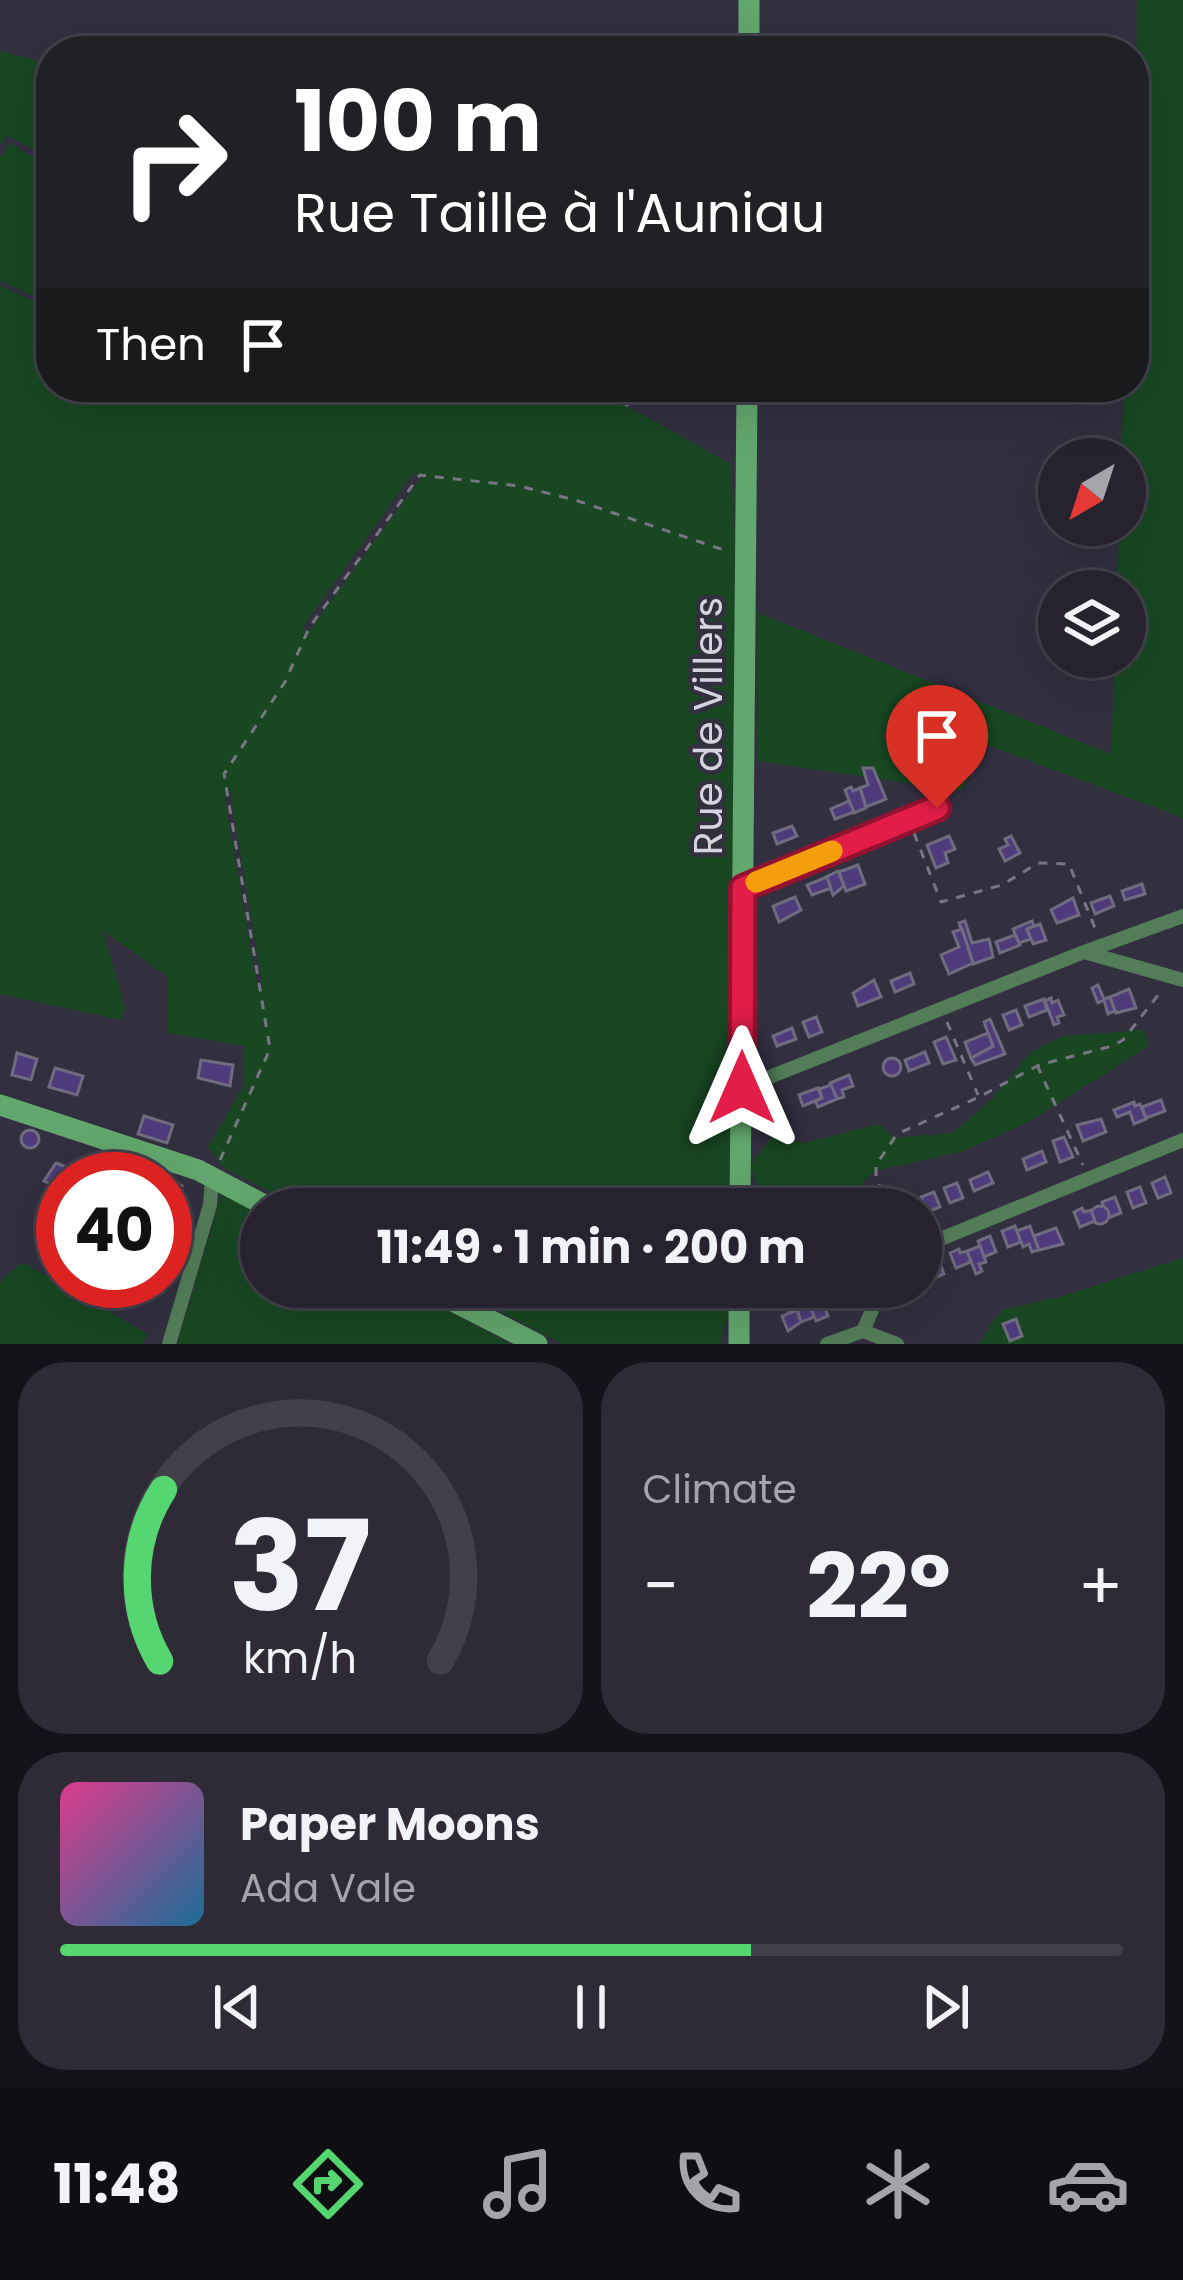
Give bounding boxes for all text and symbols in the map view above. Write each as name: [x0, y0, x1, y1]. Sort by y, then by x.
text: 100 m: [294, 63, 542, 180]
icon: right: [96, 84, 252, 240]
text: Rue Taille à l'Auniau: [294, 175, 825, 251]
icon: arrive: [230, 312, 296, 378]
text: Then: [96, 313, 206, 376]
north arrow: [1038, 438, 1146, 546]
map controls: [1038, 438, 1146, 678]
button: layers: [1038, 570, 1146, 678]
street label: Rue de Villers: [681, 597, 736, 855]
pin: [886, 685, 988, 808]
icon: arrive: [904, 703, 970, 769]
position arrow: [679, 1025, 805, 1151]
speed limit sign: 40: [36, 1152, 192, 1308]
text: 11:49 · 1 min · 200 m: [376, 1216, 806, 1279]
text: Climate: [643, 1462, 797, 1517]
text: 37: [229, 1479, 371, 1654]
text: 22°: [806, 1523, 951, 1650]
text: −: [643, 1540, 679, 1632]
text: +: [1078, 1540, 1123, 1632]
text: km/h: [243, 1628, 357, 1688]
text: Paper Moons: [240, 1793, 540, 1856]
text: Ada Vale: [240, 1861, 416, 1916]
icon: previous: [204, 1974, 270, 2040]
icon: pause: [558, 1974, 624, 2040]
icon: next: [913, 1974, 979, 2040]
icon: directions: [286, 2142, 370, 2226]
icon: music: [476, 2142, 560, 2226]
icon: phone: [666, 2142, 750, 2226]
icon: climate: [856, 2142, 940, 2226]
icon: car: [1046, 2142, 1130, 2226]
text: 11:48: [53, 2146, 180, 2222]

